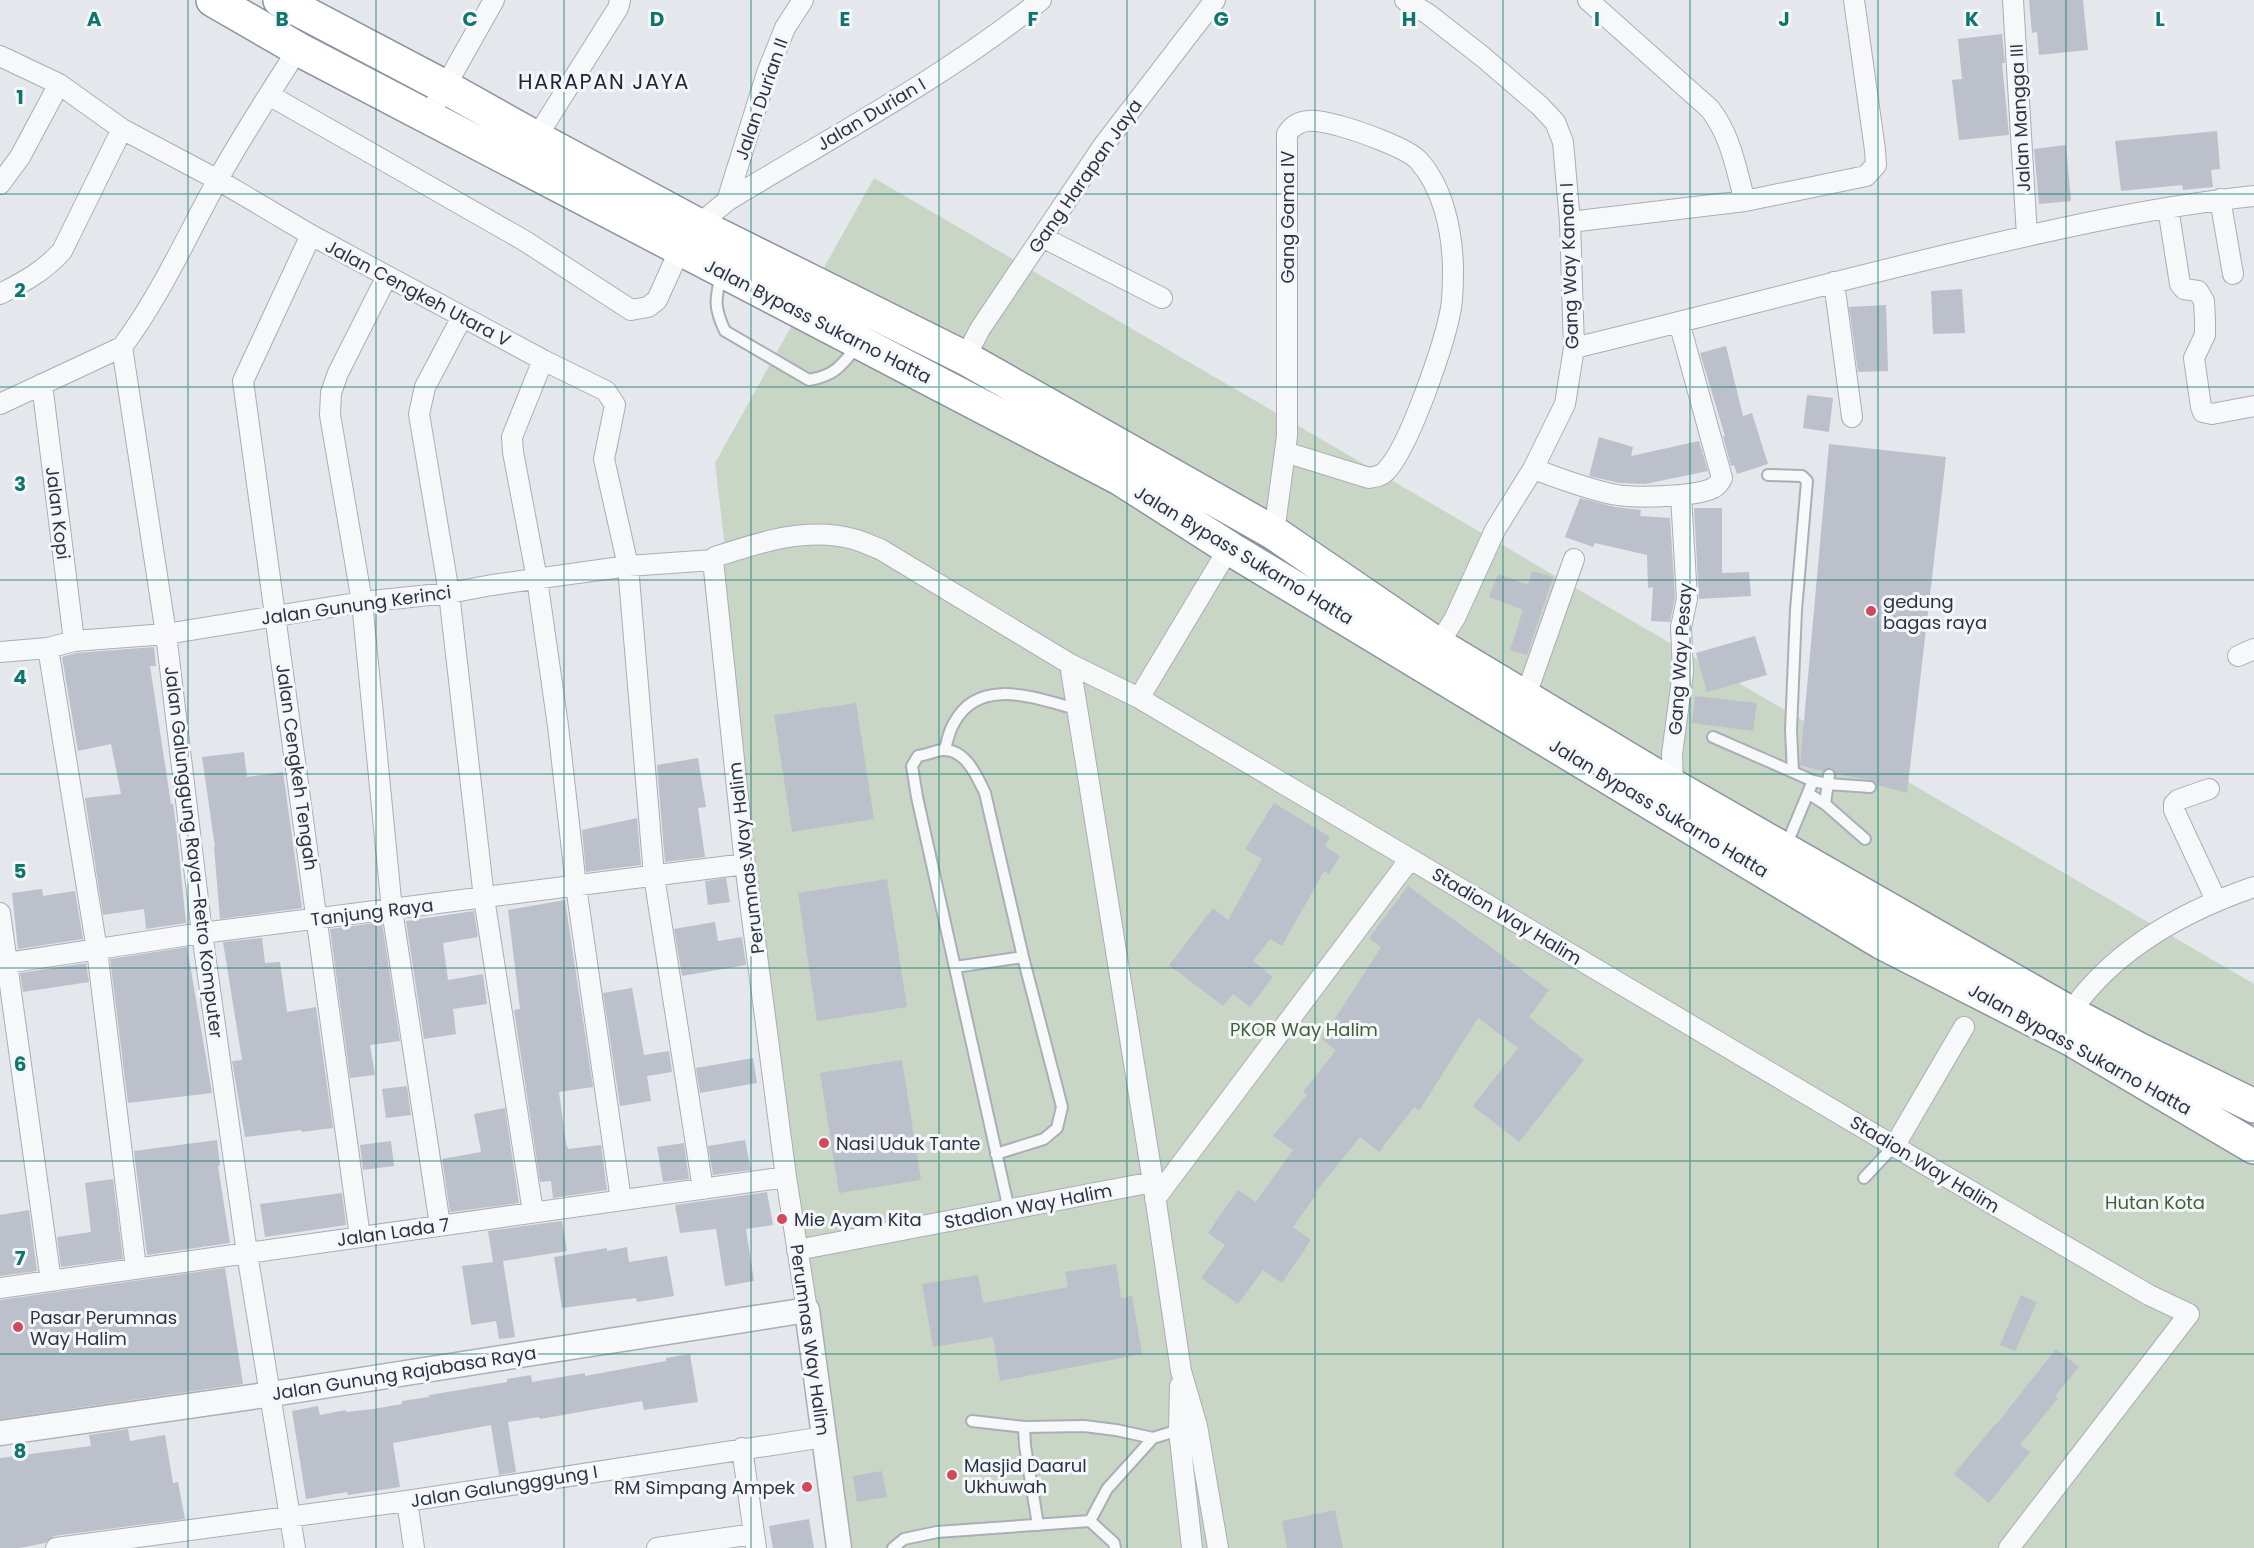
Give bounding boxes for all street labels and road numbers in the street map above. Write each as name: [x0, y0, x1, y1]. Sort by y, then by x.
street label: Jalan Durian II: [728, 35, 794, 163]
street label: Jalan Mangga III: [2004, 43, 2036, 193]
street label: Jalan Durian I: [812, 72, 930, 156]
street label: Gang Harapan Jaya: [1022, 94, 1148, 258]
street label: Gang Gama IV: [1275, 151, 1300, 283]
street label: Gang Way Kanan I: [1554, 182, 1584, 350]
street label: Jalan Cengkeh Utara V: [321, 233, 515, 353]
street label: Jalan Bypass Sukarno Hatta: [700, 253, 936, 389]
street label: Jalan Kopi: [40, 465, 76, 561]
street label: Jalan Bypass Sukarno Hatta: [1130, 479, 1358, 631]
street label: Jalan Gunung Kerinci: [259, 579, 453, 631]
street label: Gang Way Pesay: [1662, 582, 1698, 736]
street label: Jalan Cengkeh Tengah: [270, 662, 324, 872]
street label: Jalan Galunggung Raya—Retro Komputer: [159, 665, 229, 1040]
street label: Jalan Bypass Sukarno Hatta: [1545, 732, 1773, 884]
street label: Perumnas Way Halim: [722, 761, 770, 955]
street label: Stadion Way Halim: [1428, 861, 1586, 971]
street label: Tanjung Raya: [309, 892, 435, 932]
street label: Jalan Bypass Sukarno Hatta: [1964, 977, 2196, 1121]
street label: Stadion Way Halim: [1846, 1109, 2004, 1219]
street label: Stadion Way Halim: [942, 1177, 1114, 1235]
street label: Jalan Lada 7: [335, 1212, 451, 1252]
street label: Perumnas Way Halim: [784, 1243, 836, 1437]
street label: Jalan Gunung Rajabasa Raya: [270, 1340, 538, 1406]
street label: Jalan Galungggung I: [409, 1459, 599, 1513]

